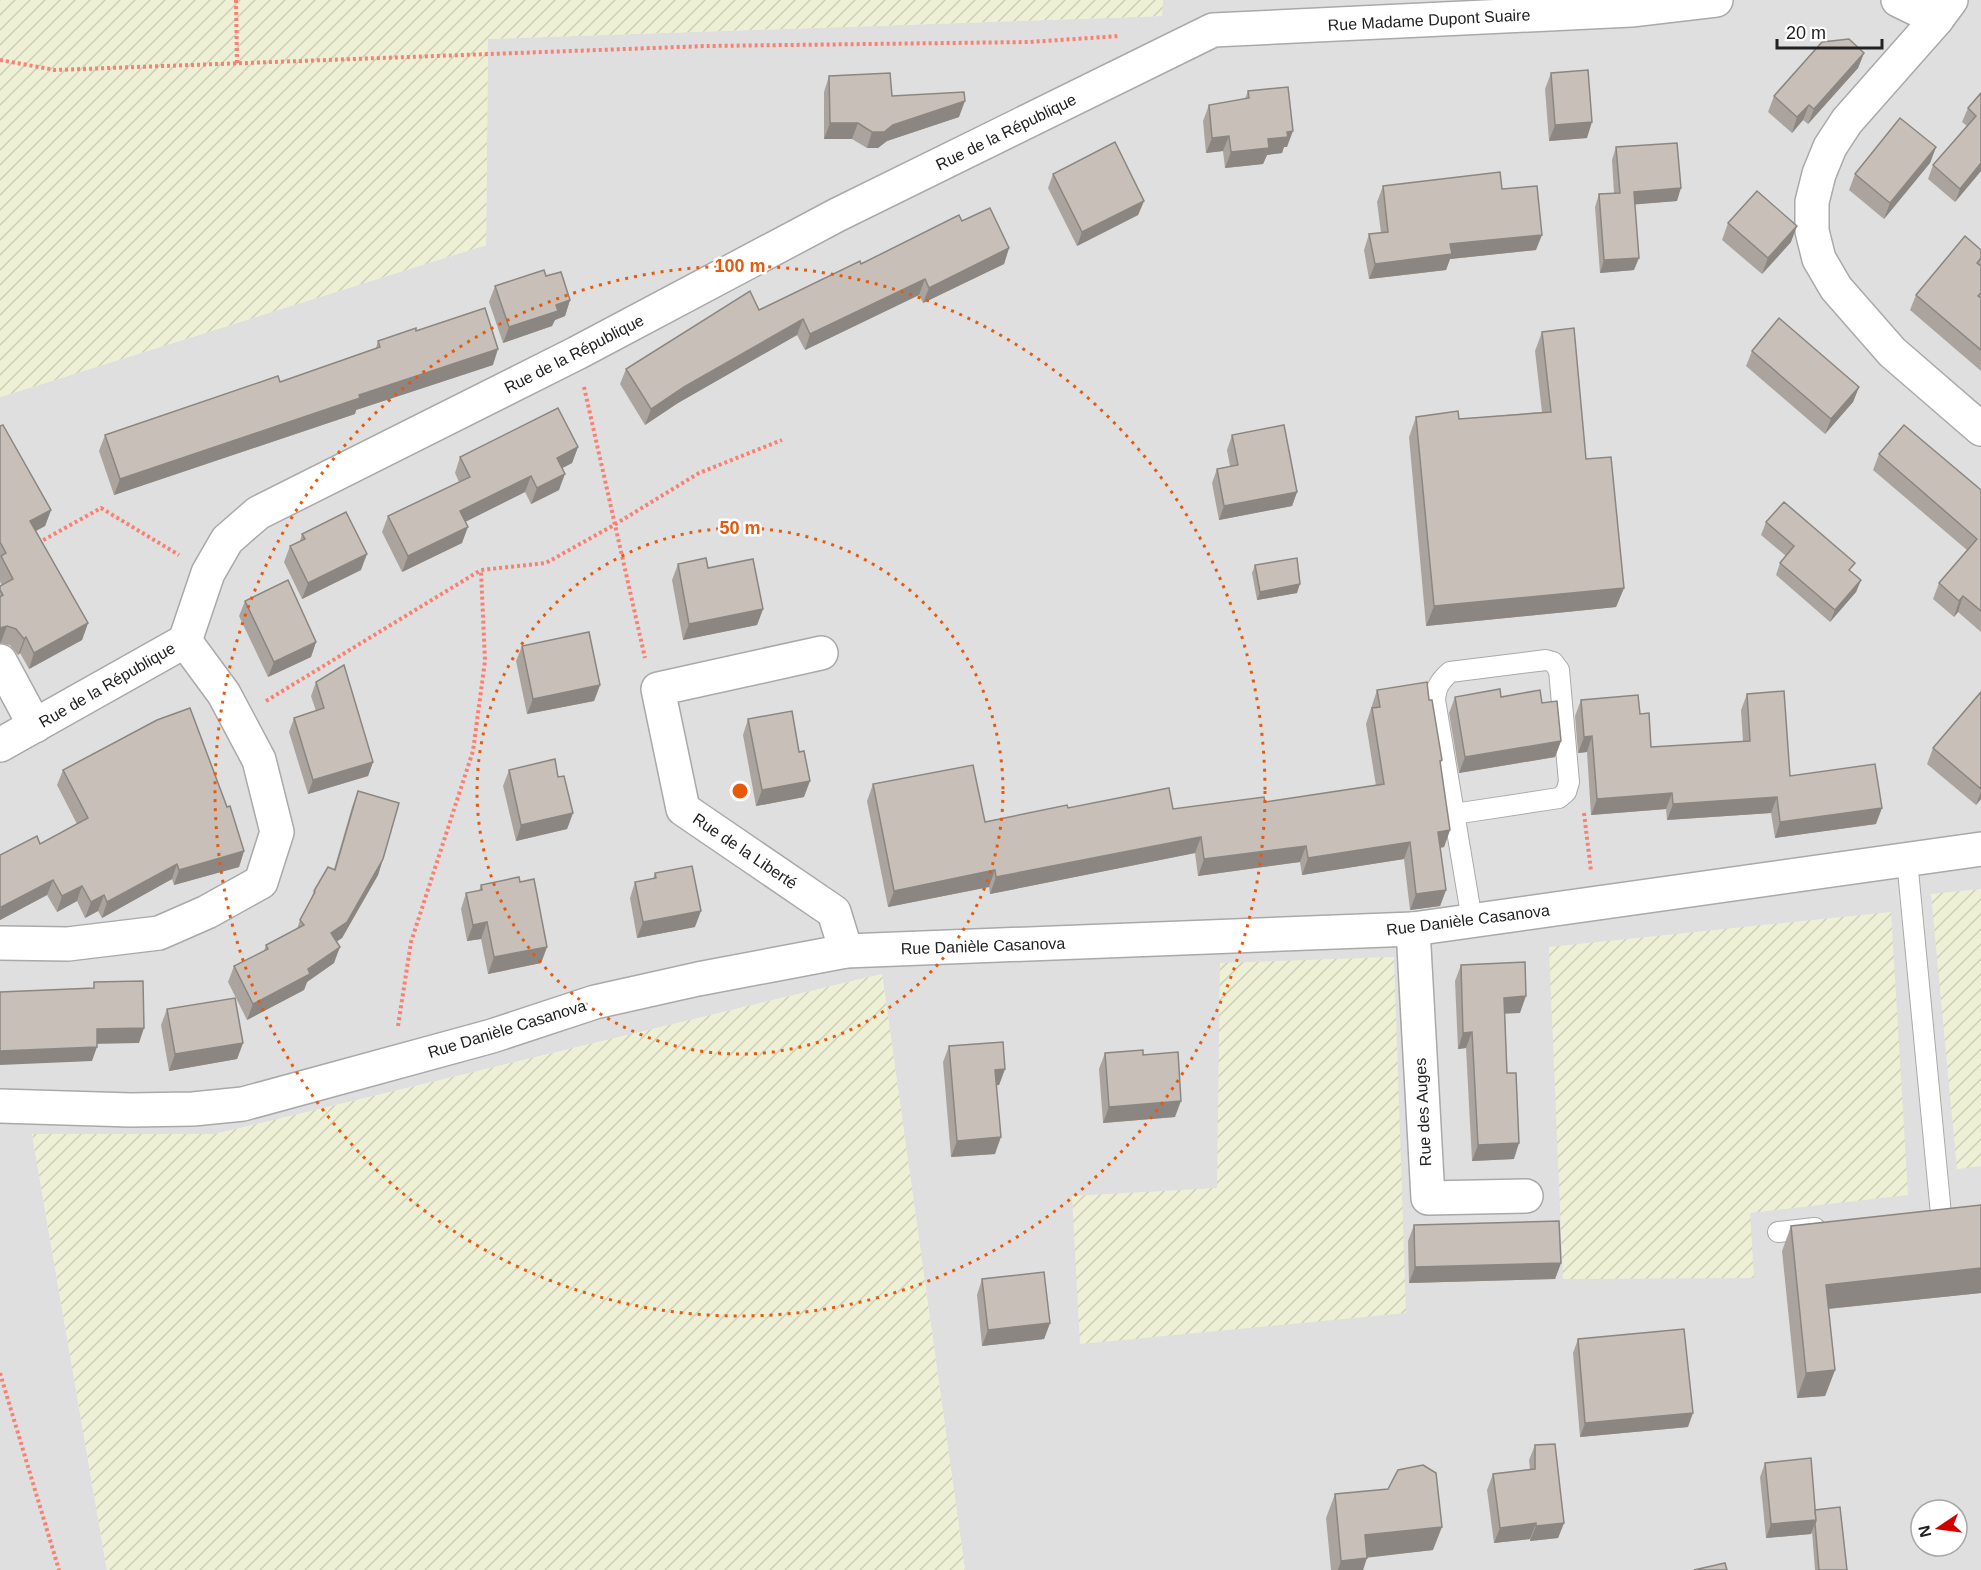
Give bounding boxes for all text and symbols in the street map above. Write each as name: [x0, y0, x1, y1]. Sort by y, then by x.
street label: Rue Madame Dupont Suaire: [1327, 6, 1531, 34]
scale bar: [1777, 12, 1882, 50]
text: 20 m: [1786, 23, 1826, 43]
street label: Rue de la République: [933, 91, 1079, 173]
text: 100 m: [714, 256, 766, 276]
street label: Rue de la République: [502, 311, 647, 397]
text: 50 m: [719, 518, 761, 538]
street label: Rue de la République: [36, 639, 178, 731]
centre of rings: [730, 781, 750, 801]
street label: Rue de la Liberté: [690, 810, 800, 892]
street label: Rue Danièle Casanova: [1385, 902, 1551, 938]
street label: Rue Danièle Casanova: [900, 935, 1066, 957]
street label: Rue Danièle Casanova: [426, 997, 588, 1061]
street label: Rue des Auges: [1412, 1057, 1434, 1167]
north arrow: [1909, 1498, 1969, 1558]
text: N: [1915, 1524, 1934, 1539]

